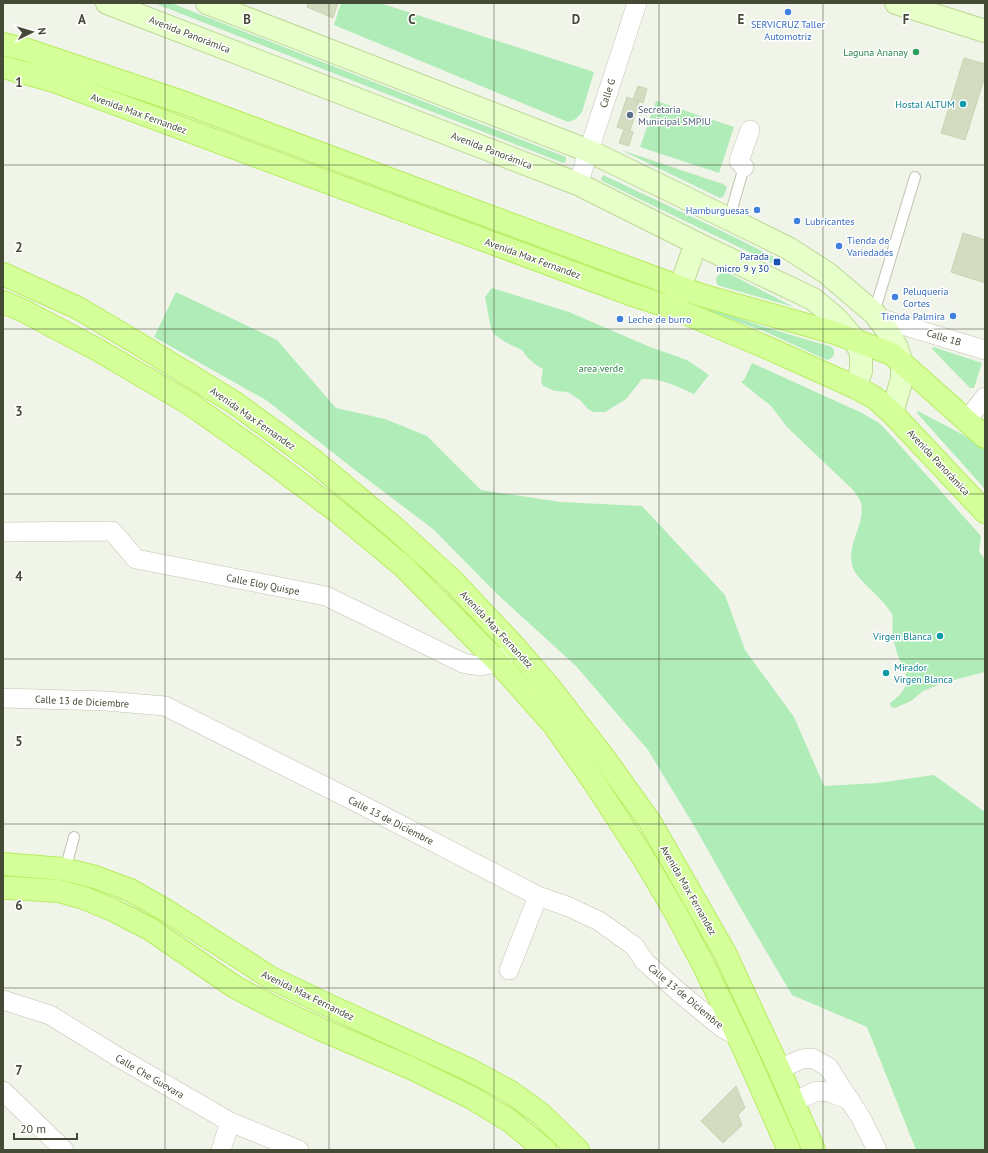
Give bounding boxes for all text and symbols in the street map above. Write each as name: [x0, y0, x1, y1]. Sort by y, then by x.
marker: SERVICRUZ Taller Automotriz: [783, 7, 793, 17]
text: A: [78, 11, 86, 28]
text: B: [243, 11, 251, 28]
text: C: [408, 11, 416, 28]
text: D: [572, 11, 580, 28]
text: E: [738, 11, 745, 28]
text: F: [903, 11, 910, 28]
north arrow: [12, 12, 52, 52]
street label: Avenida Panorámica: [147, 13, 232, 56]
place label: SERVICRUZ Taller Automotriz: [751, 18, 826, 43]
text: N: [35, 27, 49, 35]
place label: Laguna Ananay: [843, 46, 908, 59]
marker: Laguna Ananay: [911, 47, 921, 57]
text: 1: [15, 74, 23, 91]
street label: Calle G: [597, 77, 618, 110]
street label: Avenida Max Fernandez: [89, 90, 189, 137]
place label: Hostal ALTUM: [895, 98, 955, 111]
marker: Hostal ALTUM: [958, 99, 968, 109]
place label: Secretaria Municipal SMPIU: [638, 103, 711, 128]
marker: Secretaria Municipal SMPIU: [625, 110, 635, 120]
street label: Avenida Panorámica: [449, 129, 534, 172]
place label: Hamburguesas: [686, 204, 749, 217]
marker: Hamburguesas: [752, 205, 762, 215]
place label: Lubricantes: [805, 215, 854, 228]
marker: Lubricantes: [792, 216, 802, 226]
place label: Tienda de Variedades: [846, 234, 893, 259]
street label: Avenida Max Fernandez: [483, 235, 583, 282]
text: 2: [15, 239, 23, 256]
marker: Tienda de Variedades: [834, 241, 844, 251]
place label: Parada micro 9 y 30: [716, 250, 770, 275]
marker: Parada micro 9 y 30: [772, 257, 782, 267]
place label: Peluqueria Cortes: [903, 285, 949, 310]
marker: Peluqueria Cortes: [890, 292, 900, 302]
place label: Tienda Palmira: [881, 310, 945, 323]
marker: Tienda Palmira: [948, 311, 958, 321]
place label: Leche de burro: [628, 313, 691, 326]
marker: Leche de burro: [615, 314, 625, 324]
street label: Calle 1B: [925, 326, 963, 349]
park label: area verde: [579, 362, 623, 375]
street label: Avenida Max Fernandez: [208, 384, 298, 453]
text: 3: [15, 403, 23, 420]
street label: Avenida Panorámica: [905, 426, 973, 498]
text: 4: [15, 568, 23, 585]
street label: Calle Eloy Quispe: [225, 571, 301, 598]
street label: Avenida Max Fernandez: [457, 588, 536, 671]
place label: Virgen Blanca: [872, 630, 932, 643]
marker: Virgen Blanca: [935, 631, 945, 641]
place label: Mirador Virgen Blanca: [893, 661, 953, 686]
marker: Mirador Virgen Blanca: [881, 668, 891, 678]
street label: Calle 13 de Diciembre: [35, 693, 129, 710]
text: 5: [15, 733, 23, 750]
street label: Calle 13 de Diciembre: [346, 793, 436, 848]
street label: Avenida Max Fernandez: [658, 843, 720, 937]
text: 6: [15, 897, 23, 914]
street label: Calle 13 de Diciembre: [645, 961, 726, 1032]
street label: Avenida Max Fernandez: [259, 967, 356, 1023]
street label: Calle Che Guevara: [113, 1051, 187, 1101]
text: 7: [15, 1062, 23, 1079]
scale bar: [14, 1115, 77, 1141]
text: 20 m: [20, 1121, 46, 1136]

